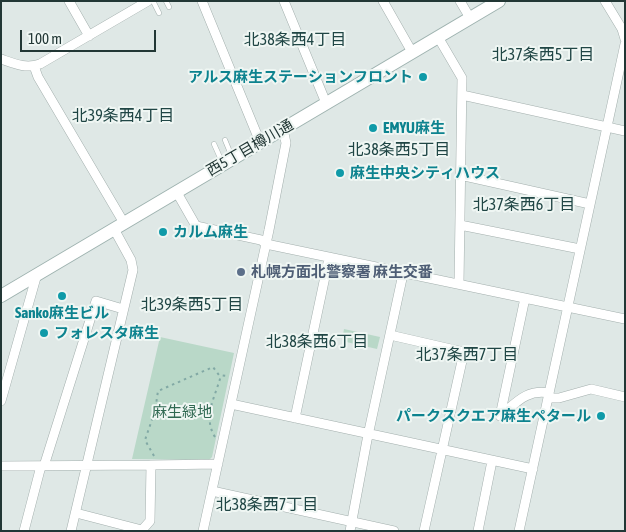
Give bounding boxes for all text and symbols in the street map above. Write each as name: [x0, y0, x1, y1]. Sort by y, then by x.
scale bar: [22, 20, 159, 52]
text: 100 m: [28, 30, 62, 47]
district label: 北38条西4丁目: [244, 30, 346, 50]
district label: 北37条西5丁目: [492, 45, 594, 65]
place label: アルス麻生ステーションフロント: [188, 68, 413, 86]
marker: アルス麻生ステーションフロント: [417, 71, 429, 83]
district label: 北39条西4丁目: [72, 106, 174, 126]
street label: 西5丁目樽川通: [203, 116, 297, 180]
place label: EMYU麻生: [383, 119, 445, 137]
marker: EMYU麻生: [367, 122, 379, 134]
district label: 北38条西5丁目: [348, 140, 450, 160]
place label: 麻生中央シティハウス: [350, 164, 500, 182]
marker: 麻生中央シティハウス: [334, 167, 346, 179]
district label: 北37条西6丁目: [473, 195, 575, 215]
place label: カルム麻生: [173, 223, 248, 241]
marker: カルム麻生: [157, 226, 169, 238]
place label: 札幌方面北警察署 麻生交番: [251, 263, 433, 281]
marker: 札幌方面北警察署 麻生交番: [235, 266, 247, 278]
marker: Sanko麻生ビル: [56, 290, 68, 302]
district label: 北39条西5丁目: [141, 295, 243, 315]
place label: Sanko麻生ビル: [15, 304, 109, 322]
place label: フォレスタ麻生: [54, 324, 159, 342]
marker: フォレスタ麻生: [38, 327, 50, 339]
district label: 北38条西6丁目: [266, 332, 368, 352]
district label: 北37条西7丁目: [416, 345, 518, 365]
park label: 麻生緑地: [152, 403, 212, 421]
place label: パークスクエア麻生ペタール: [396, 407, 591, 425]
marker: パークスクエア麻生ペタール: [595, 410, 607, 422]
district label: 北38条西7丁目: [216, 495, 318, 515]

